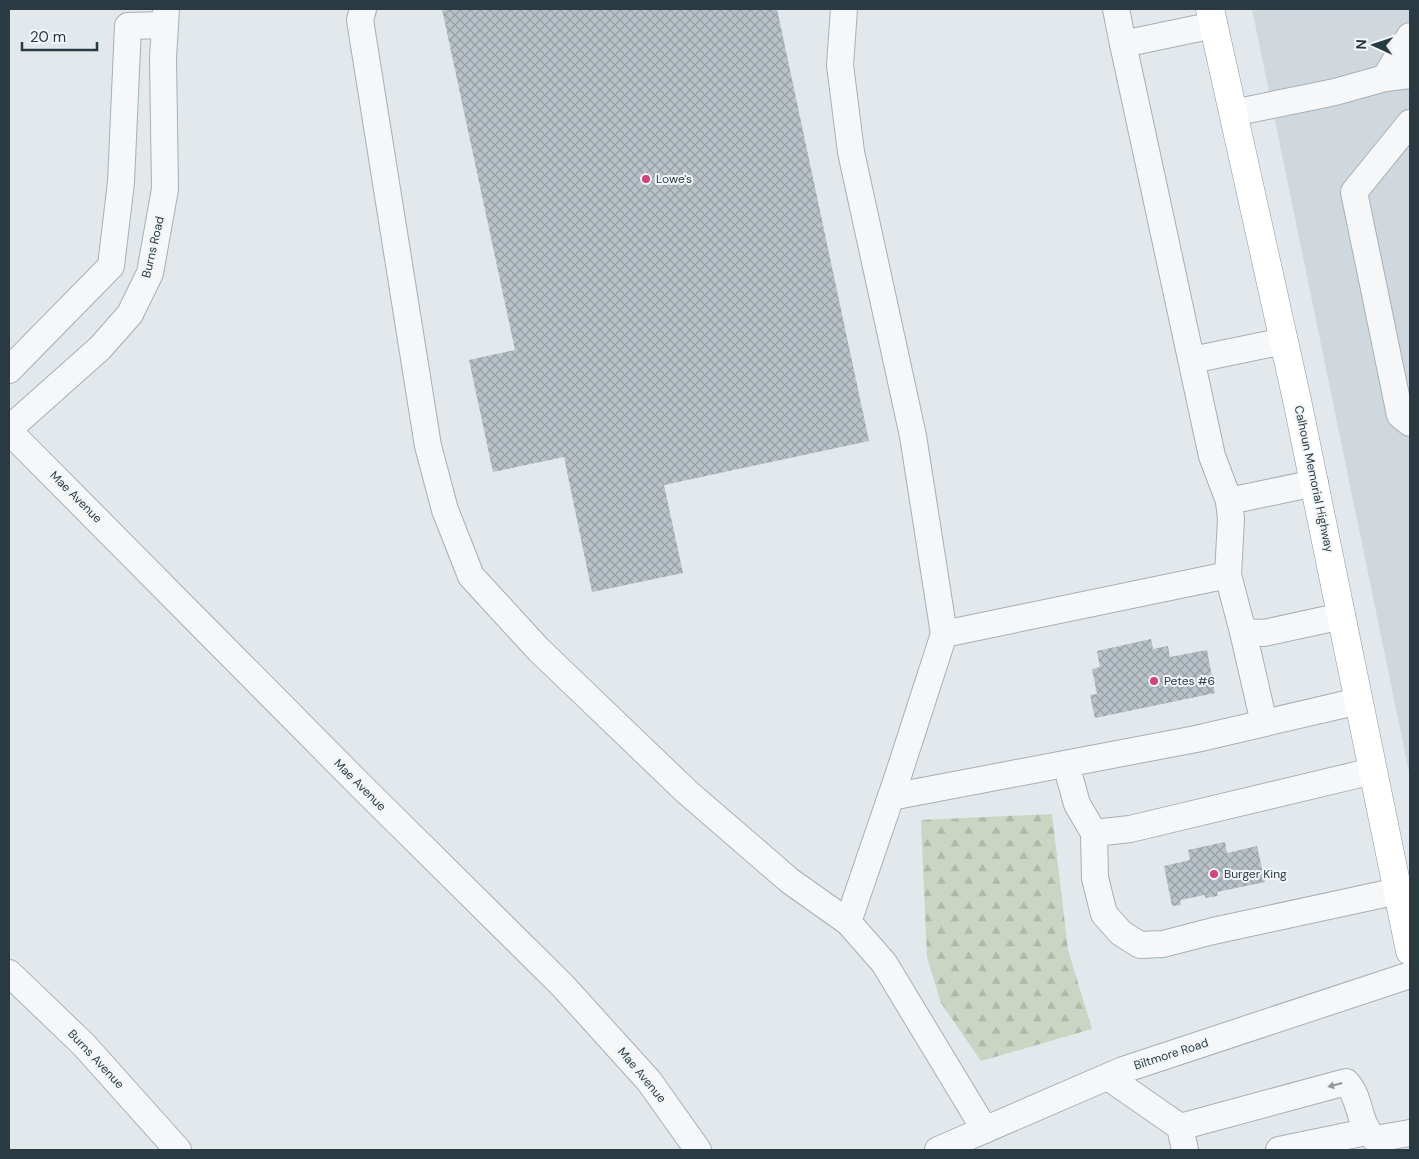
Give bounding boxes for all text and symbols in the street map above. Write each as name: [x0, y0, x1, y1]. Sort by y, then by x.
scale bar: [22, 20, 98, 52]
north arrow: [1349, 20, 1399, 70]
text: 20 m: [30, 27, 66, 47]
text: N: [1352, 39, 1370, 50]
place label: Lowe's: [656, 171, 692, 187]
marker: Lowe's: [640, 173, 652, 185]
street label: Burns Road: [138, 215, 168, 279]
street label: Calhoun Memorial Highway: [1291, 404, 1337, 554]
street label: Mae Avenue: [47, 468, 106, 527]
place label: Petes #6: [1164, 673, 1215, 689]
marker: Petes #6: [1148, 675, 1160, 687]
street label: Mae Avenue: [331, 756, 390, 815]
place label: Burger King: [1224, 866, 1287, 882]
marker: Burger King: [1208, 868, 1220, 880]
street label: Burns Avenue: [64, 1026, 128, 1092]
street label: Biltmore Road: [1132, 1034, 1210, 1074]
street label: Mae Avenue: [614, 1044, 670, 1106]
one-way arrow: [1327, 1082, 1342, 1090]

